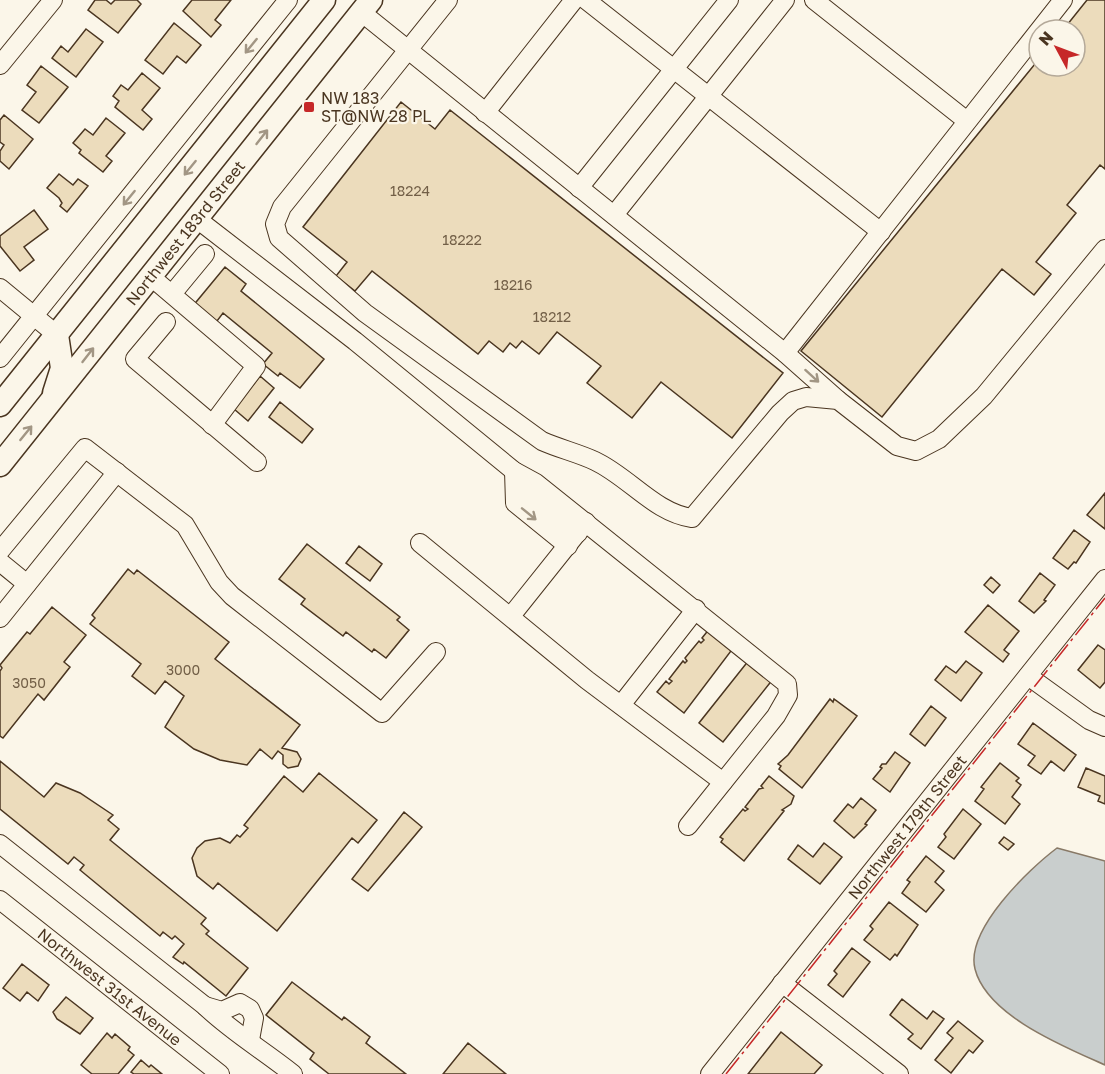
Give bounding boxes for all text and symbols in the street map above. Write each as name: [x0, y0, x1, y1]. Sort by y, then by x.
north arrow: [1027, 18, 1087, 78]
text: N: [1034, 27, 1057, 49]
one-way arrow: [245, 37, 258, 53]
place label: NW 183 ST@NW 28 PL: [321, 88, 431, 126]
marker: NW 183 ST@NW 28 PL: [302, 100, 316, 114]
one-way arrow: [256, 129, 269, 145]
street label: Northwest 183rd Street: [121, 156, 249, 309]
one-way arrow: [183, 160, 196, 176]
house number: 18224: [390, 182, 430, 199]
one-way arrow: [123, 190, 136, 206]
house number: 18222: [442, 231, 482, 248]
house number: 18216: [494, 276, 532, 293]
house number: 18212: [533, 308, 571, 325]
one-way arrow: [81, 347, 94, 363]
one-way arrow: [804, 369, 819, 383]
one-way arrow: [19, 425, 32, 441]
one-way arrow: [521, 508, 537, 521]
house number: 3000: [166, 661, 200, 678]
house number: 3050: [12, 674, 46, 691]
street label: Northwest 179th Street: [843, 751, 971, 903]
street label: Northwest 31st Avenue: [34, 924, 186, 1050]

